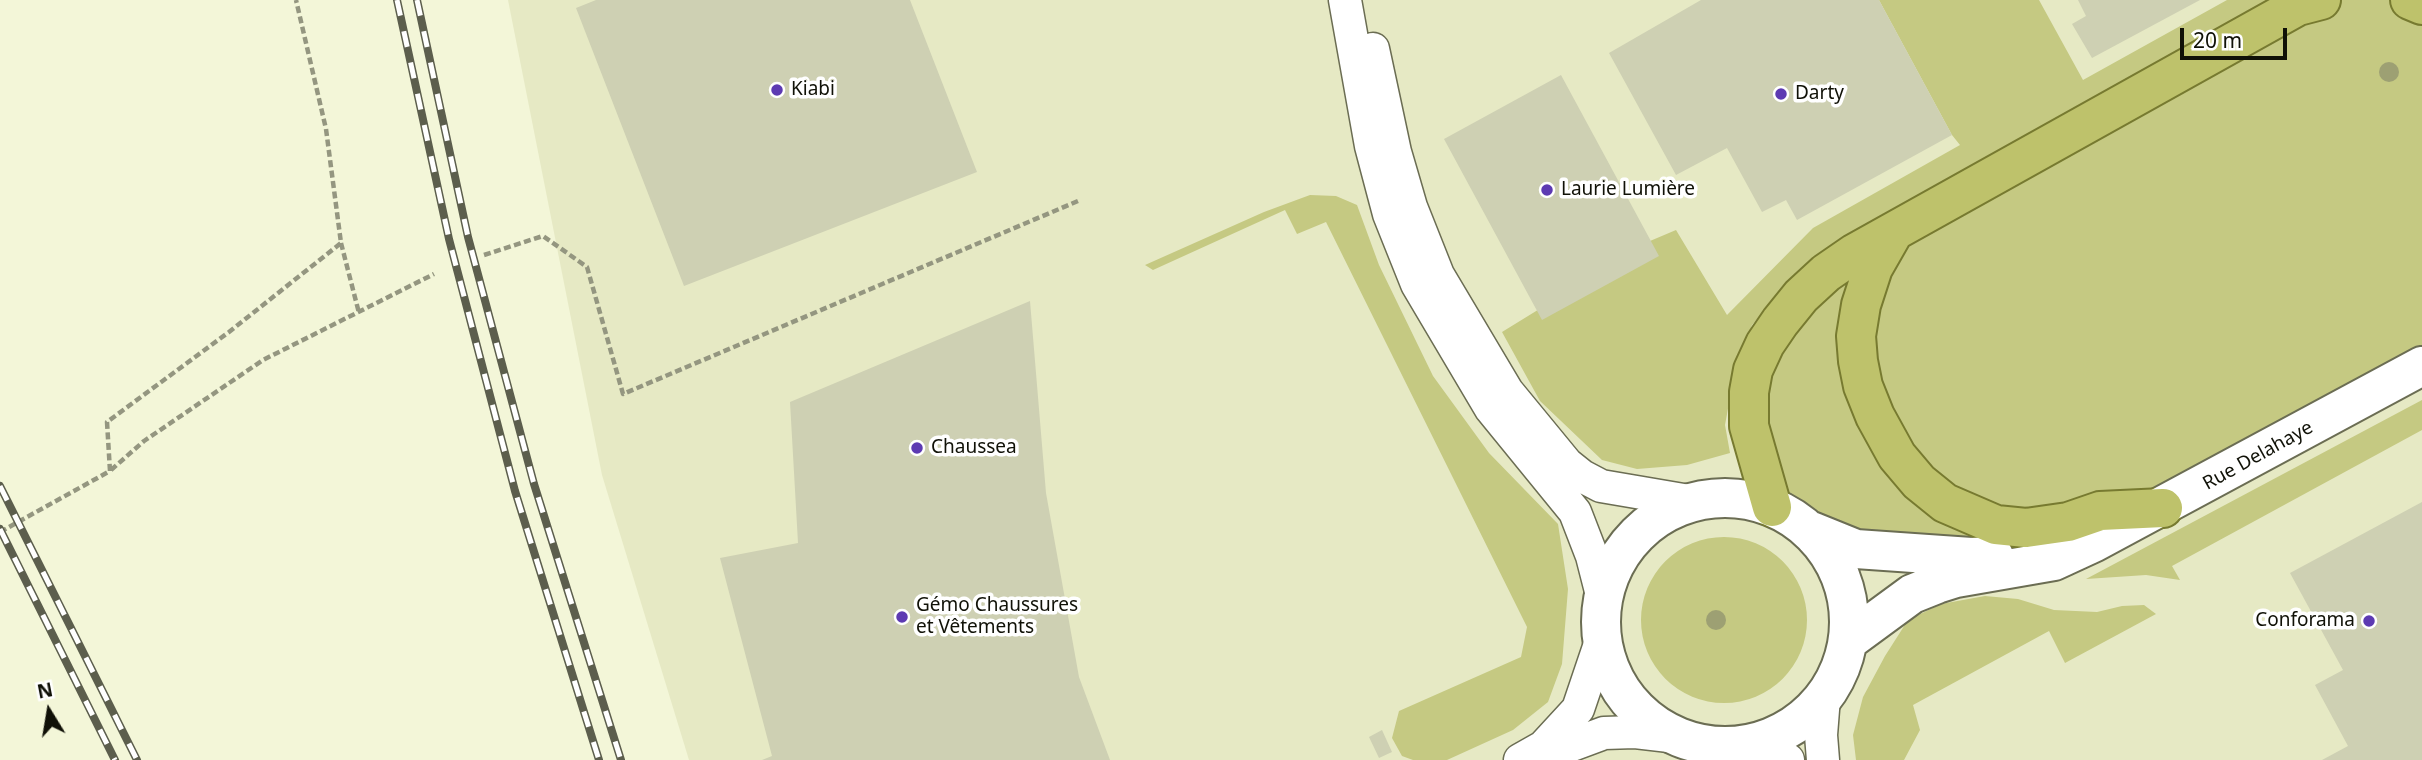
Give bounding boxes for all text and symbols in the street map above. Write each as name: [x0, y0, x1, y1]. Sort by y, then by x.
scale bar: [2184, 14, 2291, 58]
text: 20 m: [2193, 26, 2242, 54]
place label: Kiabi: [791, 79, 835, 101]
marker: Kiabi: [769, 82, 785, 98]
place label: Darty: [1795, 83, 1844, 105]
marker: Darty: [1773, 86, 1789, 102]
place label: Laurie Lumière: [1561, 179, 1695, 201]
marker: Laurie Lumière: [1539, 182, 1555, 198]
street label: Rue Delahaye: [2199, 416, 2317, 496]
place label: Chaussea: [931, 437, 1017, 459]
marker: Chaussea: [909, 440, 925, 456]
place label: Gémo Chaussures et Vêtements: [916, 595, 1078, 639]
marker: Gémo Chaussures et Vêtements: [894, 609, 910, 625]
place label: Conforama: [2255, 610, 2355, 632]
marker: Conforama: [2361, 613, 2377, 629]
north arrow: [14, 676, 84, 746]
text: N: [35, 676, 55, 705]

